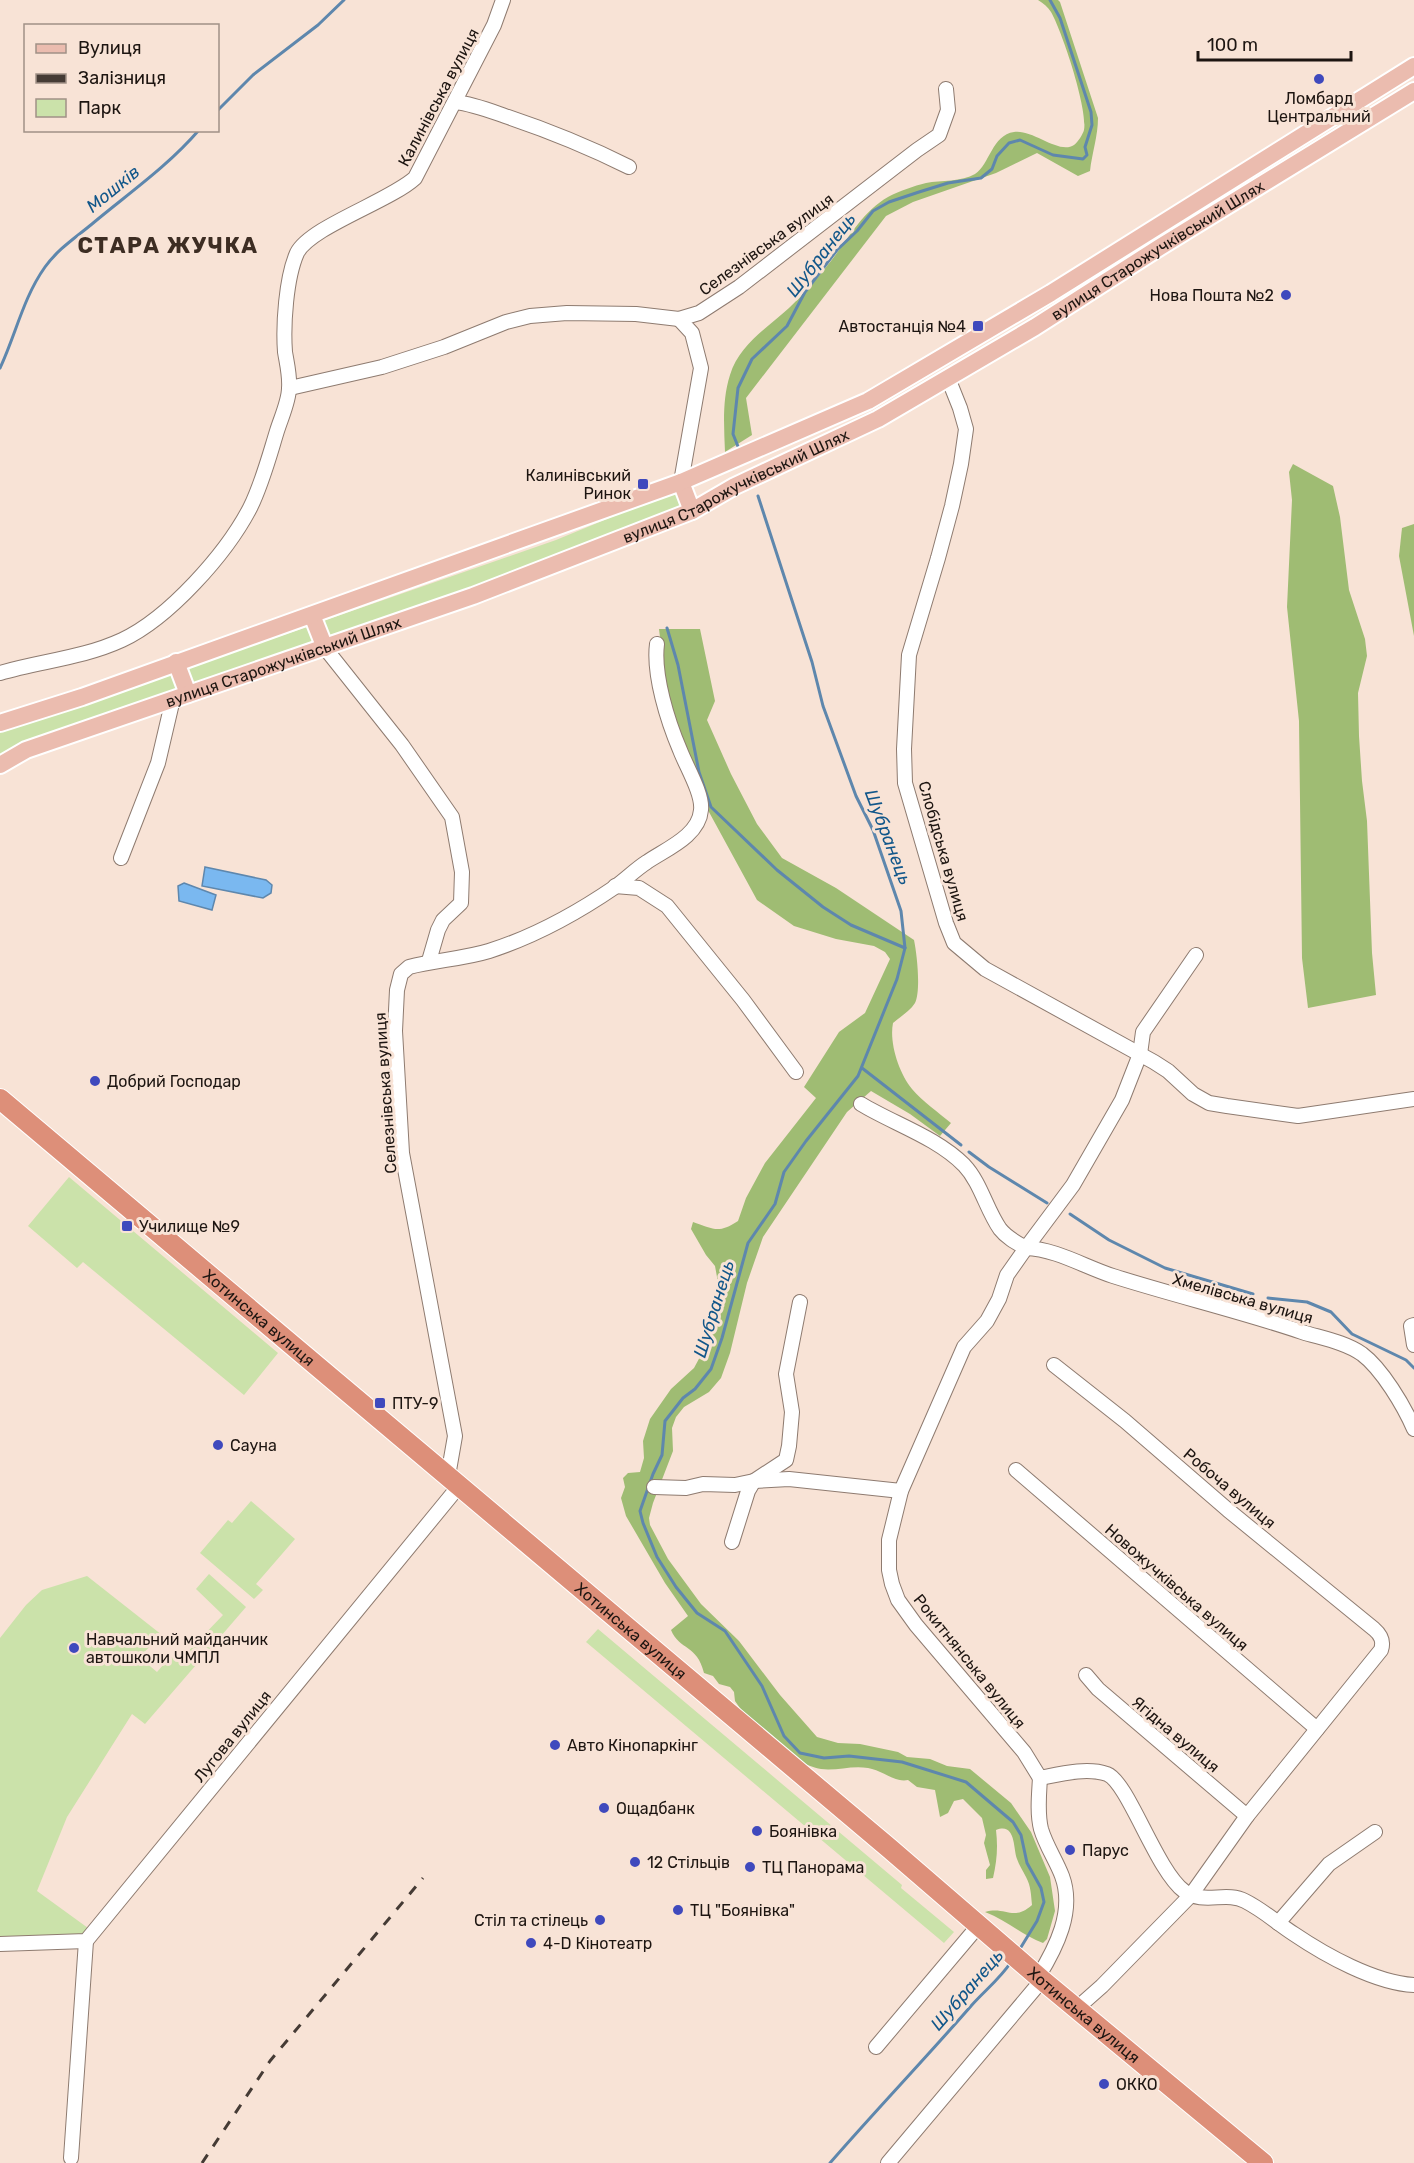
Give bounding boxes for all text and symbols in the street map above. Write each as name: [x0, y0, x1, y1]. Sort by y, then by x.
legend: [24, 24, 219, 132]
scale bar: [1198, 24, 1351, 62]
street label: Калинівська вулиця: [394, 25, 483, 170]
text: 100 m: [1207, 34, 1258, 56]
text: Вулиця: [78, 37, 142, 59]
text: Залізниця: [78, 67, 166, 89]
marker: Ломбард Центральний: [1312, 72, 1326, 86]
place label: Ломбард Центральний: [1267, 89, 1371, 126]
text: Парк: [78, 97, 122, 119]
water label: Мошків: [82, 161, 144, 217]
street label: вулиця Старожучківський Шлях: [1048, 176, 1268, 324]
street label: Селезнівська вулиця: [695, 189, 837, 300]
water label: Шубранець: [781, 209, 861, 301]
district label: СТАРА ЖУЧКА: [77, 232, 259, 259]
place label: Нова Пошта №2: [1150, 286, 1274, 305]
marker: Нова Пошта №2: [1279, 288, 1293, 302]
place label: Автостанція №4: [838, 317, 966, 336]
marker: Автостанція №4: [971, 319, 985, 333]
street label: вулиця Старожучківський Шлях: [620, 425, 852, 547]
place label: Калинівський Ринок: [525, 466, 631, 503]
marker: Калинівський Ринок: [636, 477, 650, 491]
street label: вулиця Старожучківський Шлях: [163, 612, 404, 711]
street label: Слобідська вулиця: [914, 779, 973, 923]
water label: Шубранець: [860, 786, 916, 888]
street label: Селезнівська вулиця: [370, 1012, 401, 1174]
place label: Добрий Господар: [107, 1072, 241, 1091]
marker: Добрий Господар: [88, 1074, 102, 1088]
place label: Училище №9: [139, 1217, 240, 1236]
marker: Училище №9: [120, 1219, 134, 1233]
water label: Шубранець: [689, 1258, 739, 1360]
street label: Хотинська вулиця: [199, 1265, 319, 1370]
street label: Хмелівська вулиця: [1170, 1269, 1315, 1328]
place label: ПТУ-9: [392, 1394, 438, 1413]
marker: ПТУ-9: [373, 1396, 387, 1410]
place label: Сауна: [230, 1436, 277, 1455]
marker: Сауна: [211, 1438, 225, 1452]
street label: Робоча вулиця: [1180, 1444, 1280, 1532]
street label: Новожучківська вулиця: [1101, 1520, 1252, 1655]
street label: Хотинська вулиця: [571, 1579, 690, 1683]
street label: Рокитнянська вулиця: [910, 1590, 1030, 1732]
place label: Навчальний майданчик автошколи ЧМПЛ: [86, 1630, 269, 1667]
marker: Навчальний майданчик автошколи ЧМПЛ: [67, 1641, 81, 1655]
street label: Лугова вулиця: [190, 1687, 275, 1786]
street label: Ягідна вулиця: [1128, 1692, 1223, 1776]
place label: Авто Кінопаркінг: [567, 1736, 698, 1755]
marker: Авто Кінопаркінг: [548, 1738, 562, 1752]
place label: Ощадбанк: [616, 1799, 695, 1818]
marker: Ощадбанк: [597, 1801, 611, 1815]
place label: Боянівка: [769, 1822, 837, 1841]
marker: Боянівка: [750, 1824, 764, 1838]
place label: Парус: [1082, 1841, 1129, 1860]
marker: Парус: [1063, 1843, 1077, 1857]
place label: 12 Стільців: [647, 1853, 730, 1872]
marker: 12 Стільців: [628, 1855, 642, 1869]
place label: ТЦ Панорама: [762, 1858, 864, 1877]
marker: ТЦ Панорама: [743, 1860, 757, 1874]
place label: ТЦ "Боянівка": [690, 1901, 795, 1920]
marker: ТЦ "Боянівка": [671, 1903, 685, 1917]
place label: Стіл та стілець: [474, 1911, 588, 1930]
marker: Стіл та стілець: [593, 1913, 607, 1927]
place label: 4-D Кінотеатр: [543, 1934, 652, 1953]
marker: 4-D Кінотеатр: [524, 1936, 538, 1950]
water label: Шубранець: [926, 1945, 1008, 2035]
street label: Хотинська вулиця: [1024, 1963, 1144, 2067]
place label: ОККО: [1116, 2075, 1158, 2094]
marker: ОККО: [1097, 2077, 1111, 2091]

